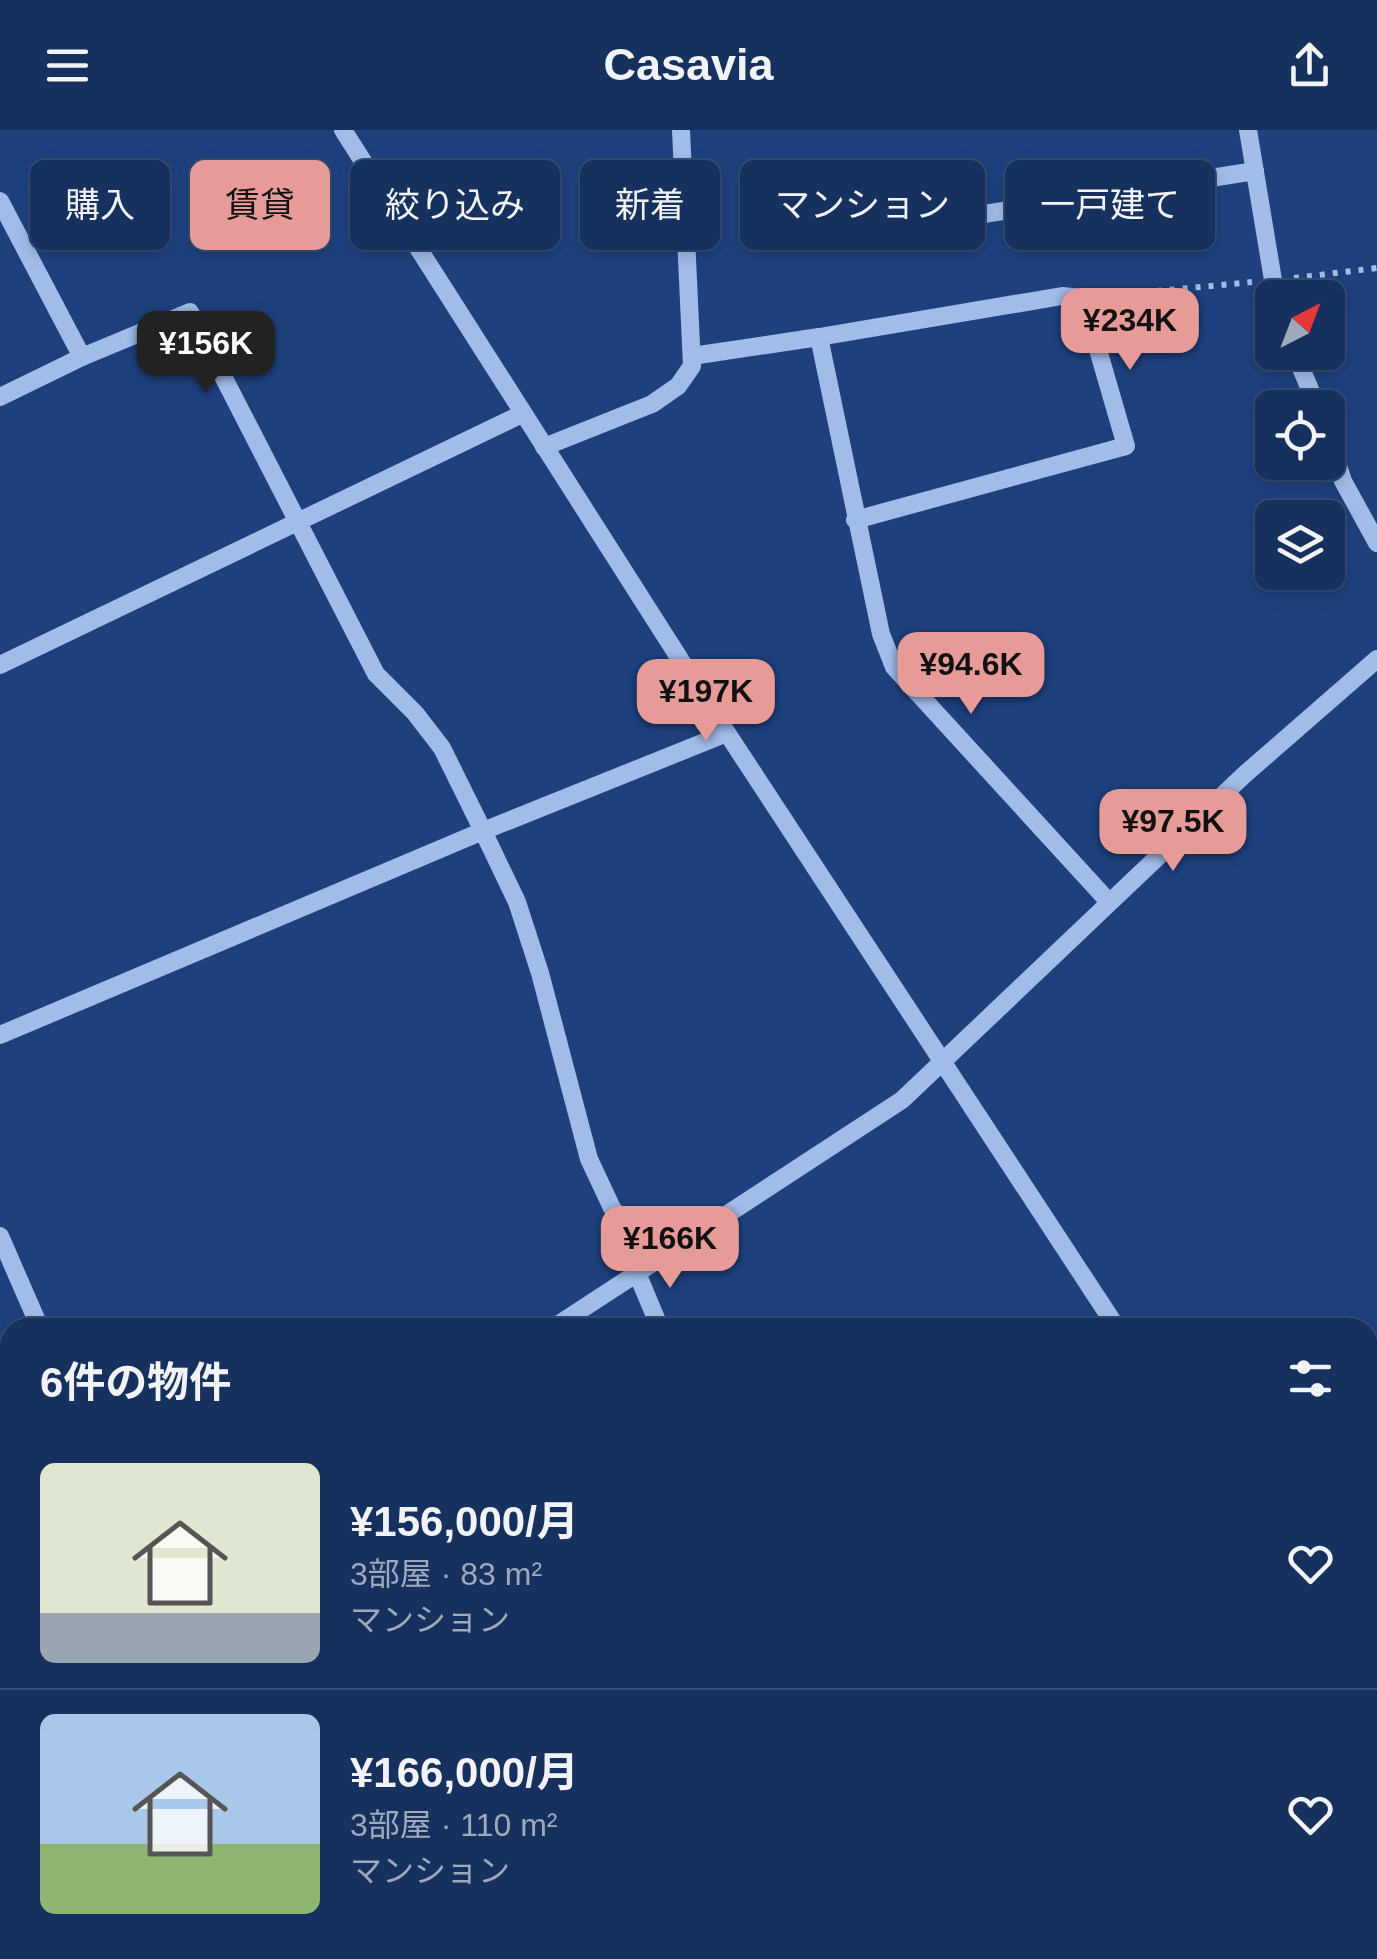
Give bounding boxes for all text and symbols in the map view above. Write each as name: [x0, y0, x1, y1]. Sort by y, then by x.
icon: menu: [40, 38, 95, 93]
icon: share: [1282, 38, 1337, 93]
text: Casavia: [603, 39, 774, 90]
chip: 購入: [30, 160, 170, 250]
chip: 賃貸: [190, 160, 330, 250]
chip: 絞り込み: [350, 160, 560, 250]
chip: 新着: [580, 160, 720, 250]
chip: マンション: [740, 160, 985, 250]
chip: 一戸建て: [1005, 160, 1215, 250]
north arrow: [1255, 280, 1345, 370]
map controls: [1255, 280, 1345, 590]
pin: ¥234K: [1060, 288, 1200, 373]
text: ¥234K: [1083, 302, 1177, 338]
pin: ¥156K: [136, 311, 276, 396]
text: ¥156K: [159, 325, 253, 361]
button: locate: [1255, 390, 1345, 480]
button: layers: [1255, 500, 1345, 590]
pin: ¥94.6K: [890, 632, 1052, 717]
text: ¥94.6K: [919, 646, 1023, 682]
pin: ¥197K: [636, 659, 776, 744]
text: ¥197K: [659, 673, 753, 709]
pin: ¥97.5K: [1092, 789, 1254, 874]
text: ¥97.5K: [1121, 803, 1225, 839]
pin: ¥166K: [600, 1206, 740, 1291]
text: ¥166K: [623, 1220, 717, 1256]
icon: filters: [1283, 1351, 1338, 1406]
text: 6件の物件: [40, 1359, 231, 1406]
text: ¥156,000/月: [350, 1498, 579, 1545]
icon: home: [120, 1503, 240, 1623]
icon: heart: [1283, 1536, 1338, 1591]
text: 3部屋 · 83 m²: [350, 1556, 542, 1592]
text: マンション: [350, 1602, 510, 1638]
text: ¥166,000/月: [350, 1749, 579, 1796]
icon: home: [120, 1754, 240, 1874]
icon: heart: [1283, 1787, 1338, 1842]
text: 3部屋 · 110 m²: [350, 1807, 557, 1843]
text: マンション: [350, 1853, 510, 1889]

